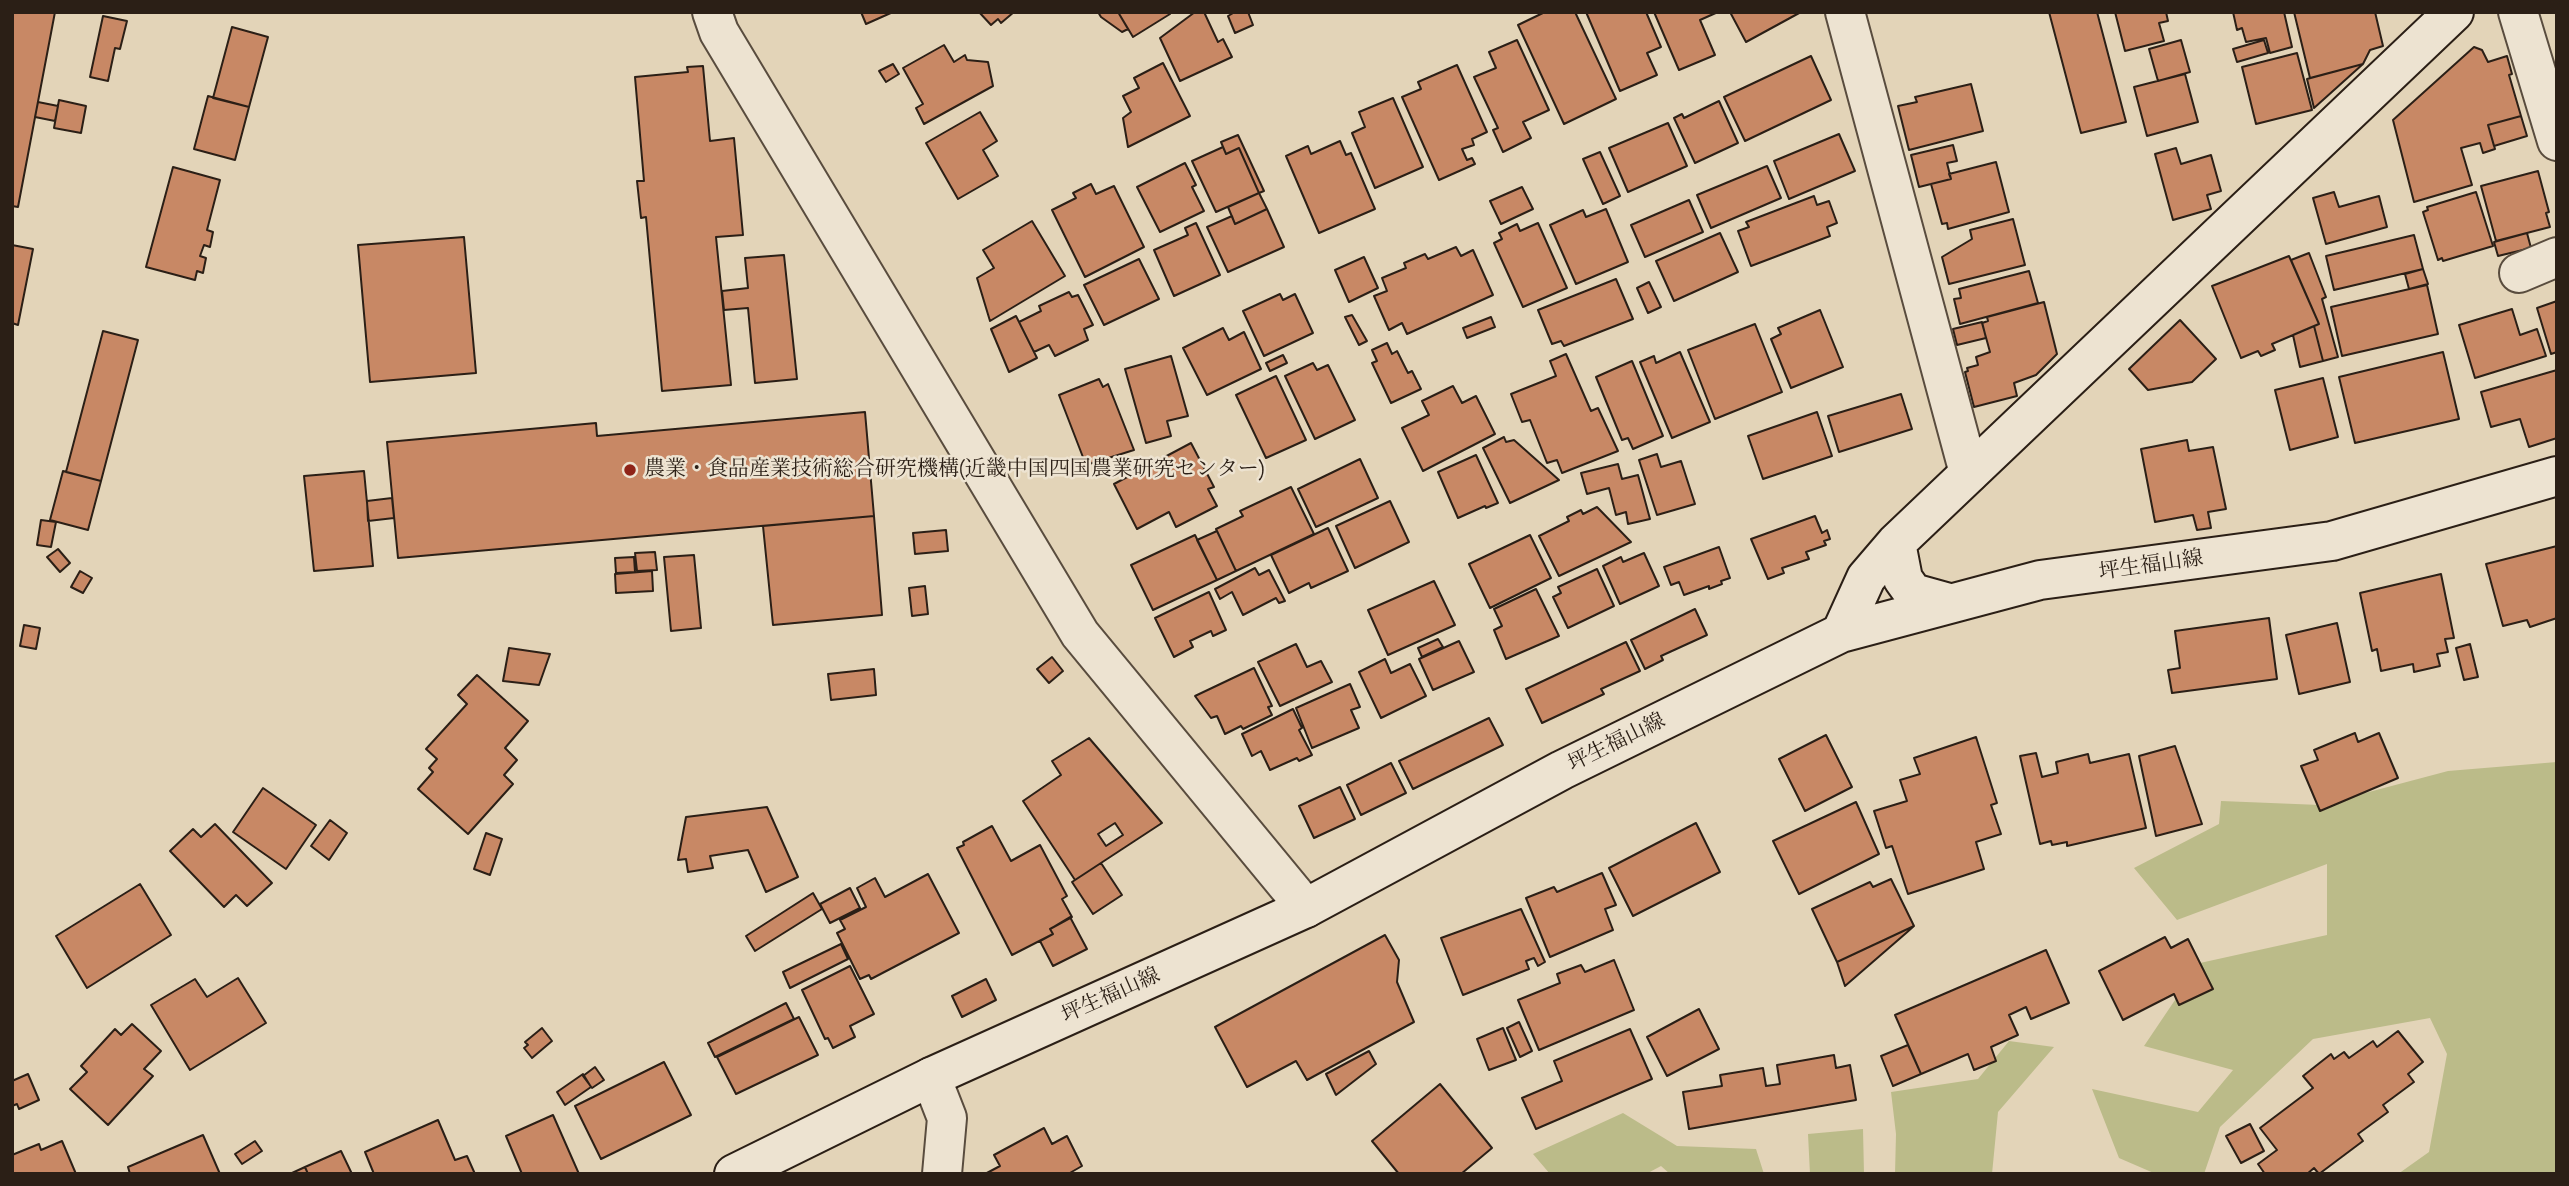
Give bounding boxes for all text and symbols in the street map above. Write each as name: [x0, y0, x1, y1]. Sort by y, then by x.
place label: 農業・食品産業技術総合研究機構(近畿中国四国農業研究センター): [644, 457, 1265, 483]
marker: 農業・食品産業技術総合研究機構(近畿中国四国農業研究センター): [622, 462, 638, 478]
street label: 坪生福山線: [2097, 546, 2205, 586]
street label: 坪生福山線: [1564, 709, 1670, 777]
street label: 坪生福山線: [1058, 963, 1164, 1029]

